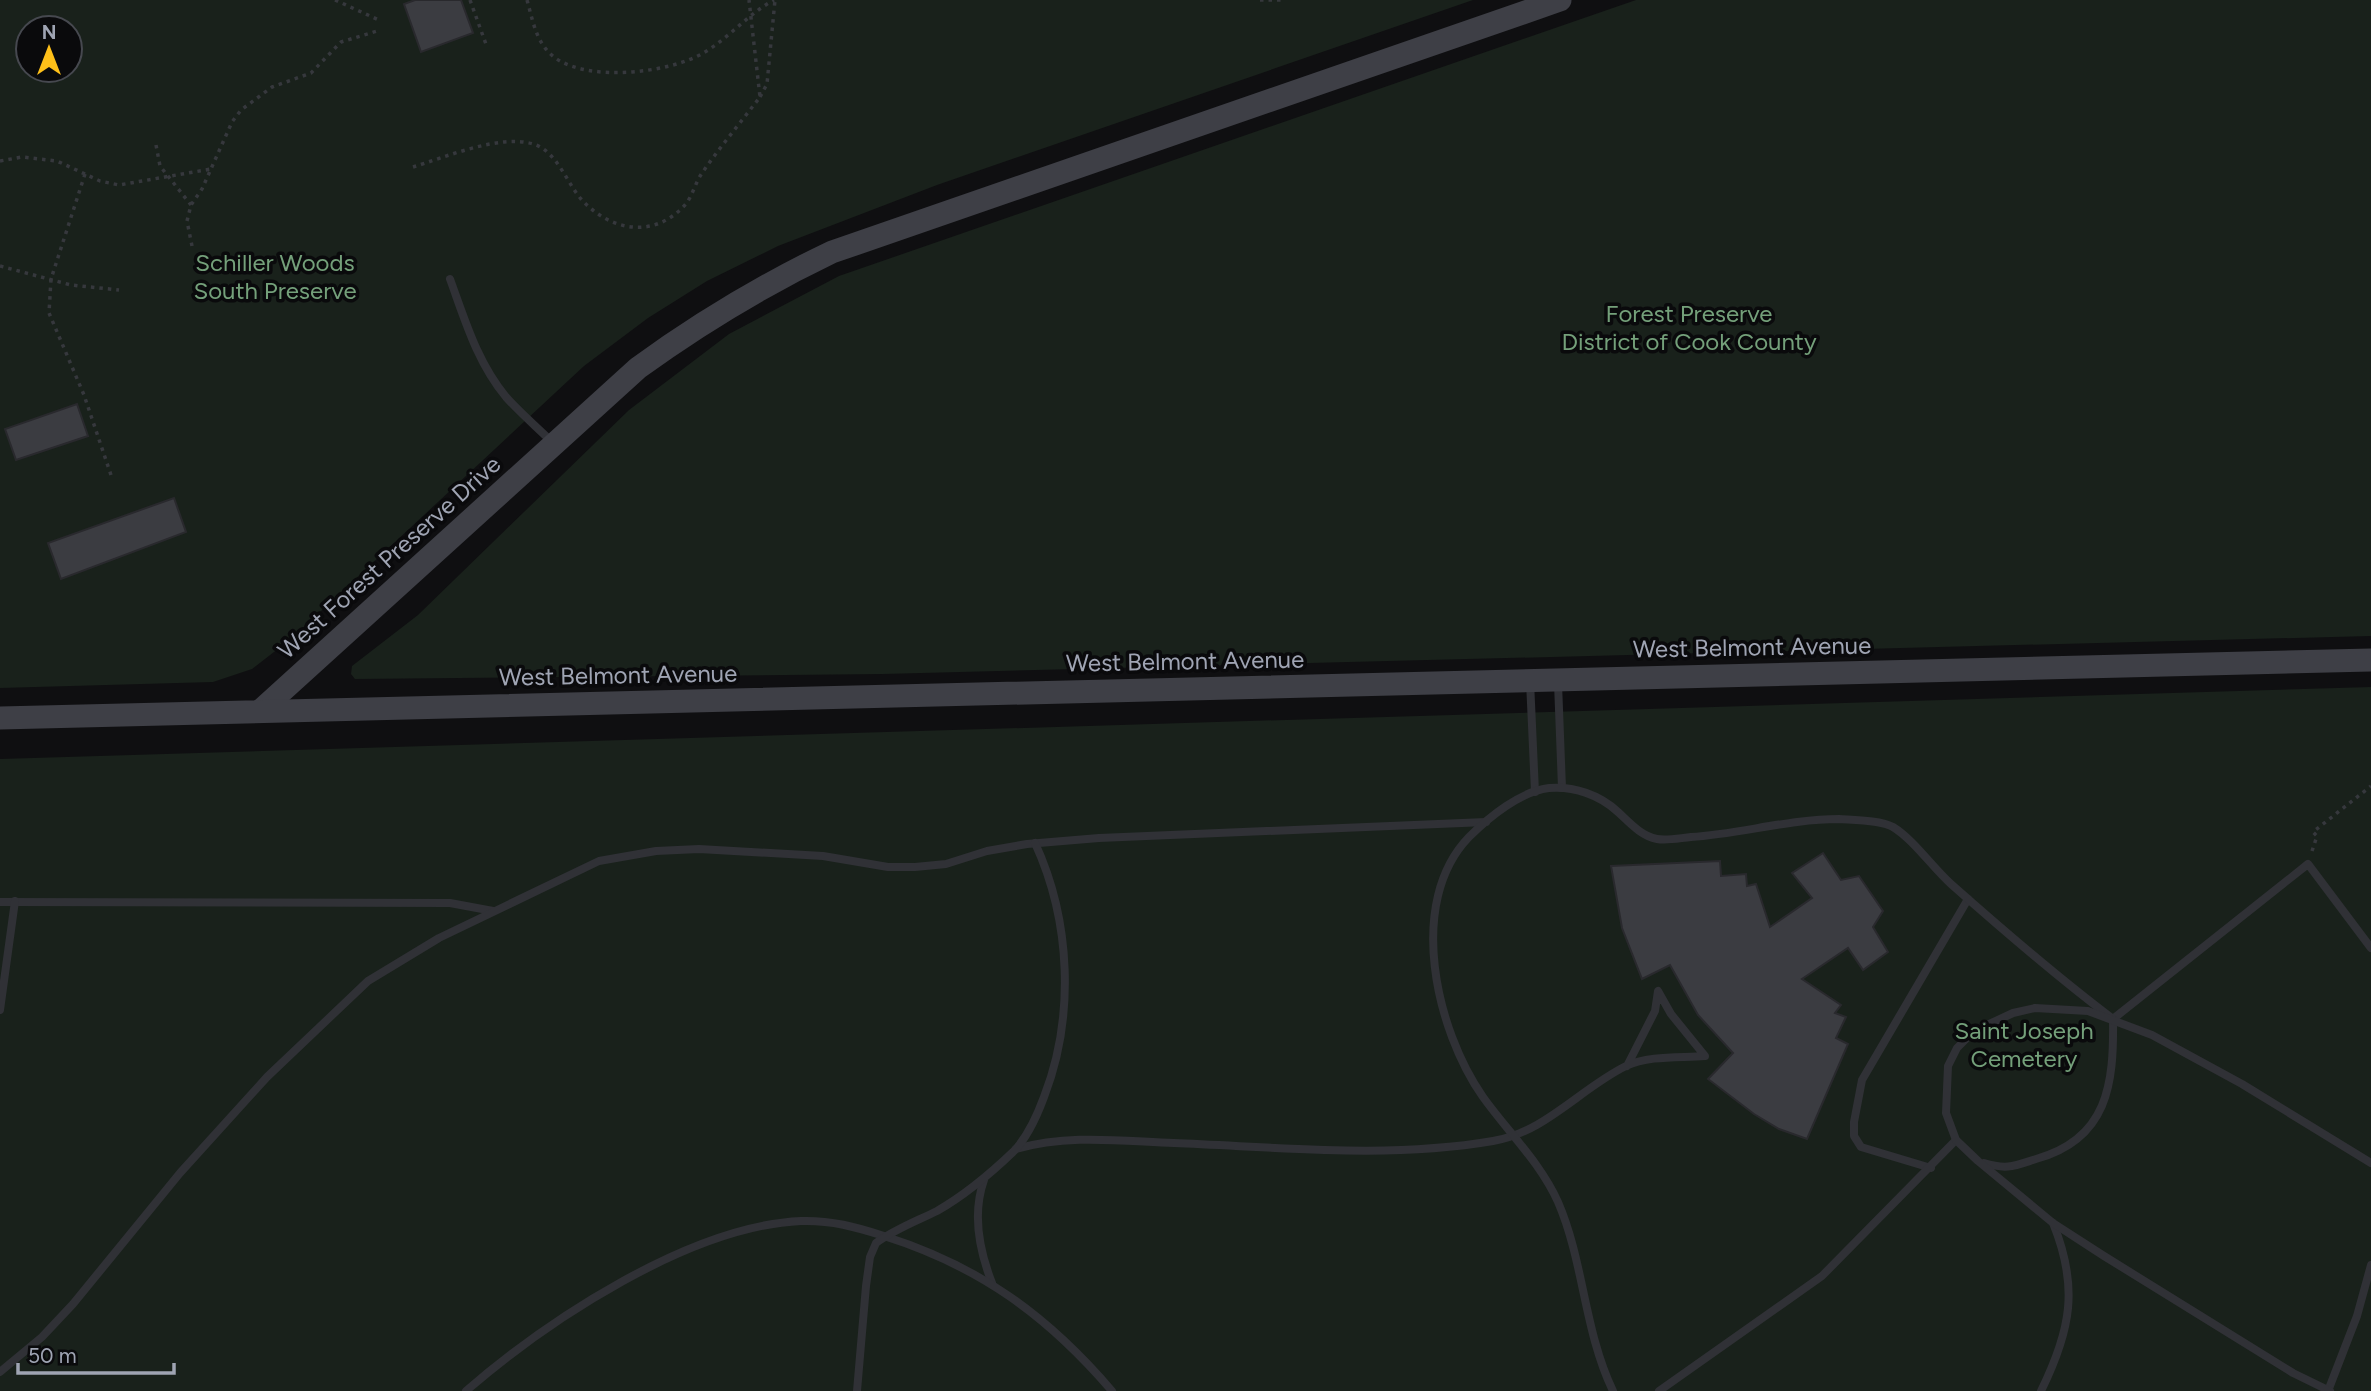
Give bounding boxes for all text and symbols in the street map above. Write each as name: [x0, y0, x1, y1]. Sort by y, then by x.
north arrow: [14, 14, 84, 84]
text: N: [42, 21, 56, 44]
park label: Schiller Woods South Preserve: [193, 248, 357, 305]
park label: Forest Preserve District of Cook County: [1561, 299, 1817, 356]
street label: West Forest Preserve Drive: [272, 449, 506, 665]
street label: West Belmont Avenue: [1633, 630, 1871, 664]
street label: West Belmont Avenue: [1066, 644, 1304, 678]
street label: West Belmont Avenue: [499, 658, 737, 692]
park label: Saint Joseph Cemetery: [1954, 1016, 2094, 1073]
scale bar: [18, 1332, 173, 1376]
text: 50 m: [28, 1343, 77, 1368]

